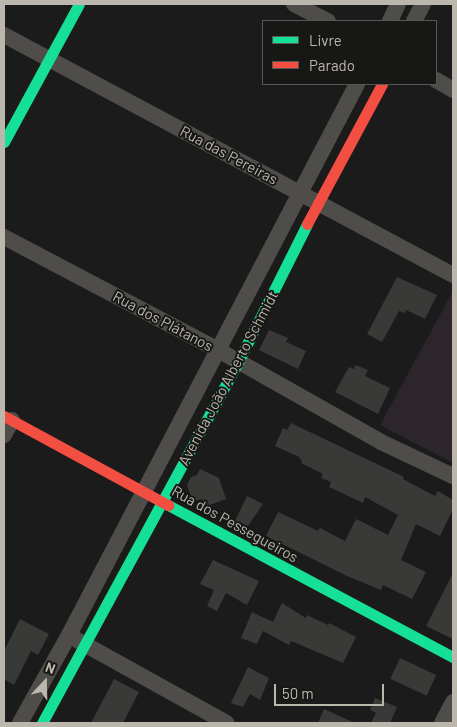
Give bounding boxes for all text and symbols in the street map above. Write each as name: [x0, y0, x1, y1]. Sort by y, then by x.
legend: [262, 20, 437, 85]
text: Livre: [309, 31, 342, 49]
text: Parado: [309, 56, 355, 74]
street label: Rua das Pereiras: [177, 122, 281, 188]
street label: Rua dos Plátanos: [110, 287, 216, 355]
street label: Avenida João Alberto Schmidt: [174, 288, 282, 468]
street label: Rua dos Pessegueiros: [169, 482, 301, 566]
north arrow: [20, 657, 70, 707]
text: N: [43, 658, 58, 677]
scale bar: [277, 674, 387, 706]
text: 50 m: [282, 684, 314, 702]

